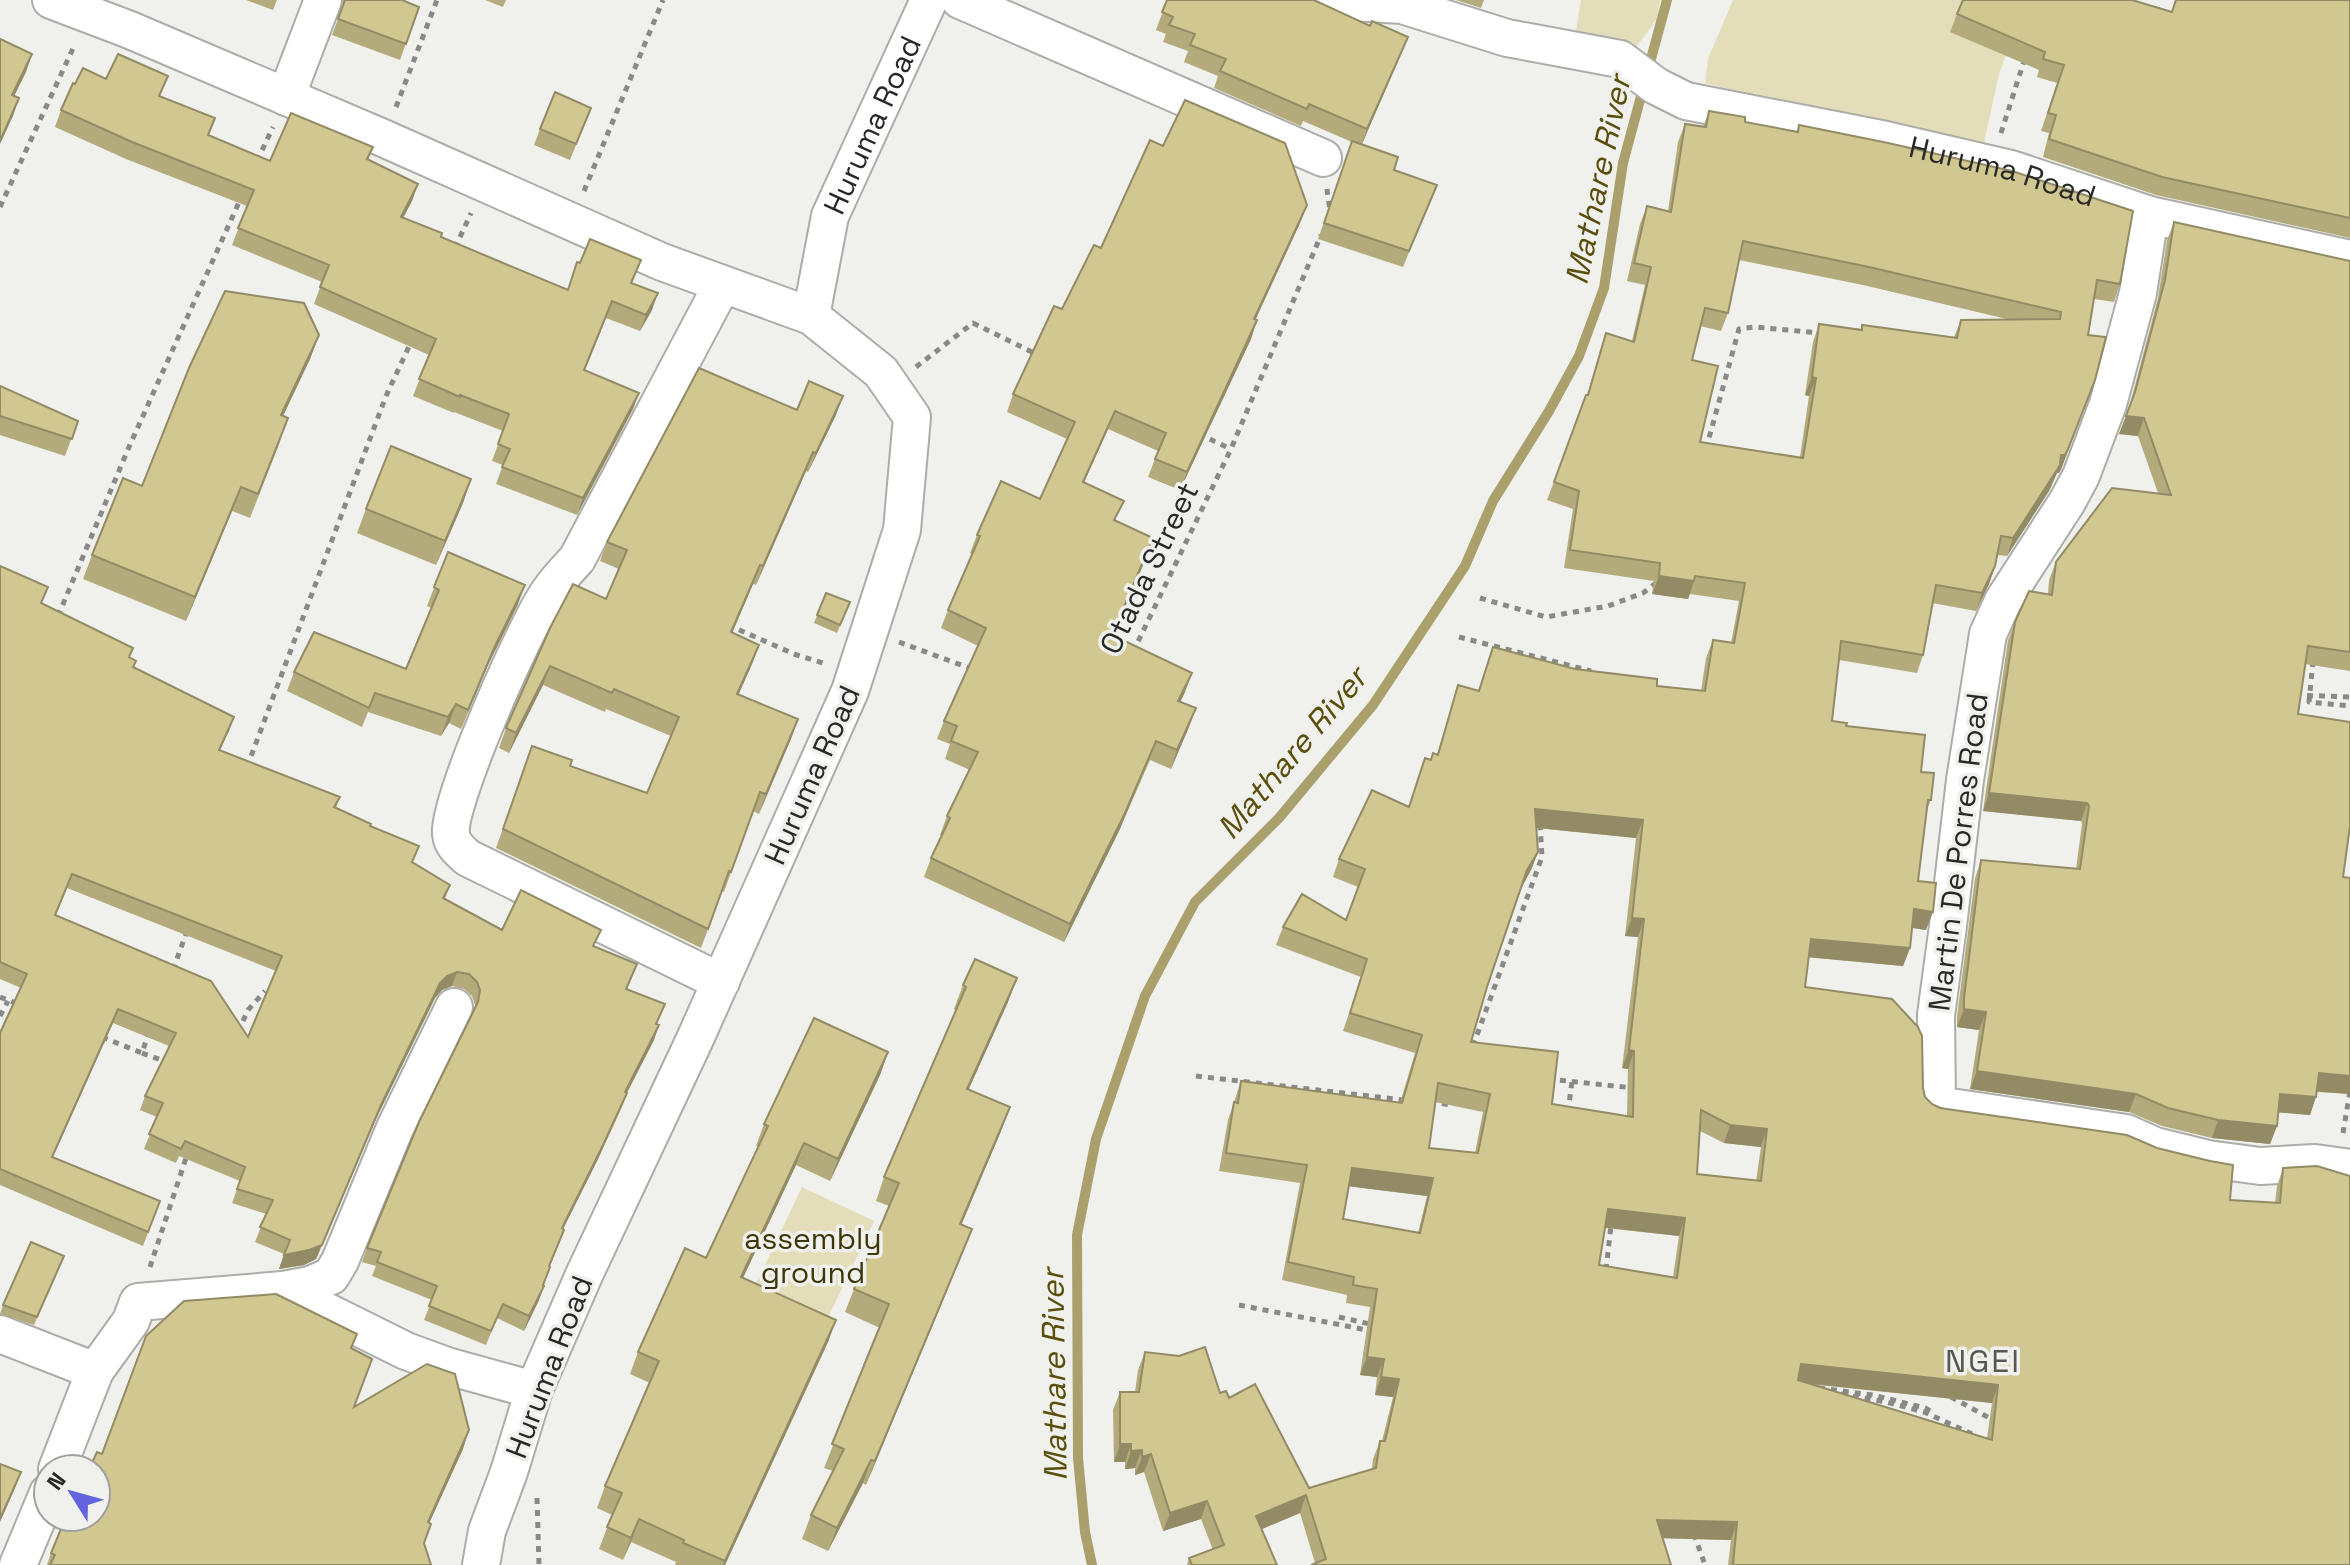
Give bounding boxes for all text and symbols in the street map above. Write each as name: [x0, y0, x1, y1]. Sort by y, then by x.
street label: Huruma Road: [814, 29, 930, 220]
water label: Mathare River: [1556, 69, 1640, 288]
street label: Huruma Road: [1905, 127, 2101, 215]
street label: Otada Street: [1091, 476, 1207, 660]
water label: Mathare River: [1209, 657, 1377, 847]
street label: Huruma Road: [755, 679, 869, 871]
street label: Martin De Porres Road: [1919, 691, 1997, 1013]
park label: assembly ground: [744, 1219, 882, 1292]
water label: Mathare River: [1032, 1266, 1076, 1481]
street label: Huruma Road: [496, 1270, 602, 1464]
district label: NGEI: [1945, 1341, 2021, 1381]
north arrow: [32, 1453, 112, 1533]
text: N: [40, 1467, 72, 1495]

